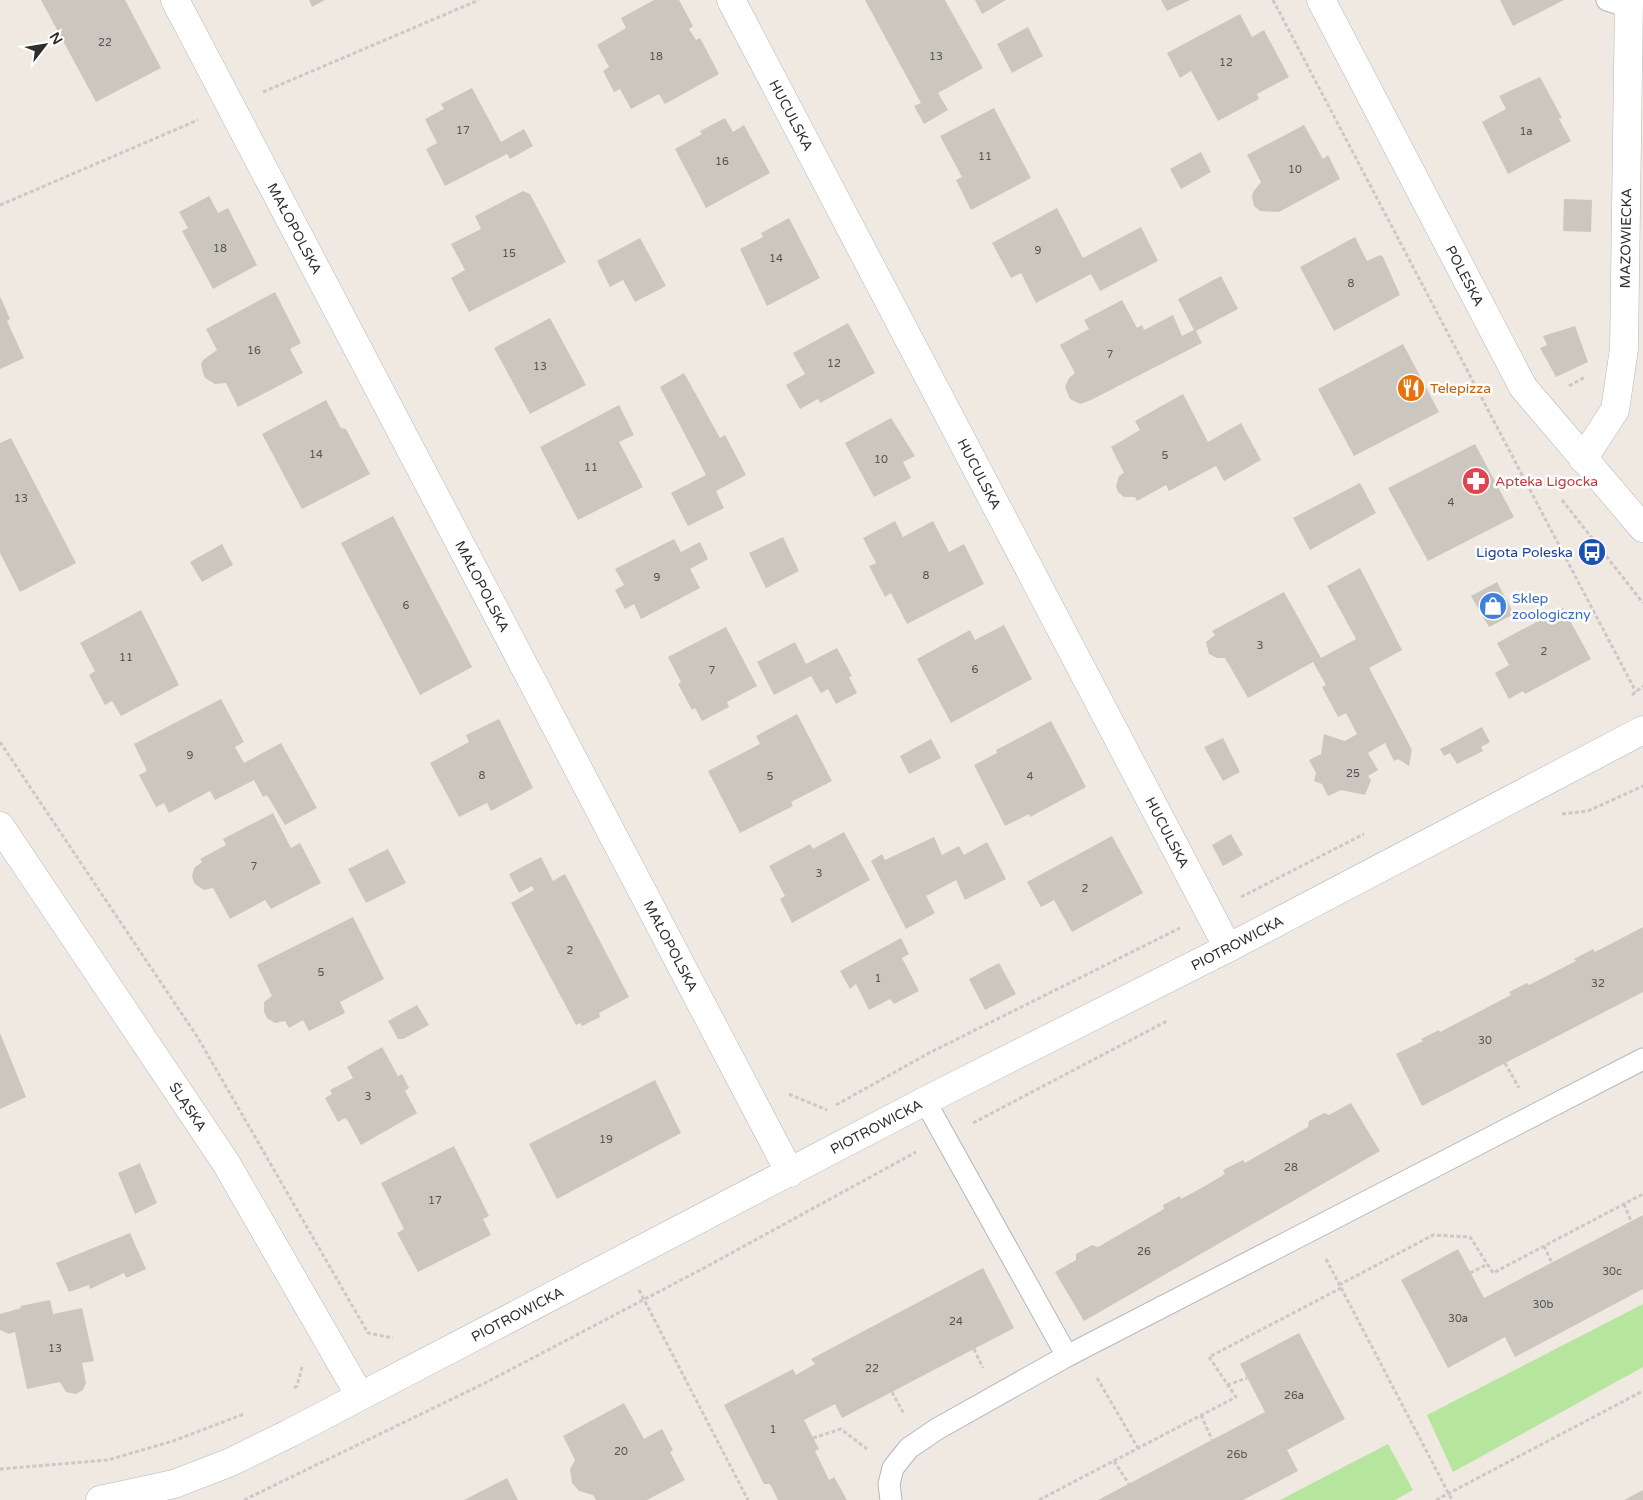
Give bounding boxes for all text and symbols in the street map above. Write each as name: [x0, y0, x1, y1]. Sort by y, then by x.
north arrow: [20, 20, 70, 70]
text: N: [46, 29, 66, 48]
house number: 22: [98, 36, 112, 49]
house number: 18: [649, 50, 663, 63]
house number: 13: [929, 50, 943, 63]
house number: 12: [1219, 56, 1233, 69]
street label: HUCULSKA: [766, 77, 817, 154]
house number: 17: [456, 124, 470, 137]
house number: 1a: [1519, 125, 1533, 138]
house number: 11: [978, 150, 992, 163]
house number: 16: [715, 155, 729, 168]
house number: 10: [1288, 163, 1302, 176]
street label: MAŁOPOLSKA: [264, 180, 326, 277]
street label: MAZOWIECKA: [1616, 188, 1635, 289]
house number: 18: [213, 242, 227, 255]
street label: POLESKA: [1442, 243, 1488, 309]
house number: 9: [1035, 244, 1042, 257]
house number: 15: [502, 247, 516, 260]
house number: 14: [769, 252, 783, 265]
house number: 8: [1348, 277, 1355, 290]
house number: 16: [247, 344, 261, 357]
house number: 7: [1107, 348, 1114, 361]
house number: 12: [827, 357, 841, 370]
house number: 13: [533, 360, 547, 373]
restaurant icon: Telepizza: [1396, 373, 1426, 403]
place label: Telepizza: [1430, 380, 1491, 397]
street label: HUCULSKA: [954, 435, 1005, 512]
house number: 14: [309, 448, 323, 461]
house number: 5: [1162, 449, 1169, 462]
house number: 10: [874, 453, 888, 466]
house number: 11: [584, 461, 598, 474]
pharmacy icon: Apteka Ligocka: [1461, 466, 1491, 496]
place label: Apteka Ligocka: [1495, 473, 1598, 490]
house number: 13: [14, 492, 28, 505]
house number: 4: [1448, 496, 1455, 509]
bus stop icon: Ligota Poleska: [1577, 537, 1607, 567]
street label: MAŁOPOLSKA: [452, 538, 513, 635]
place label: Ligota Poleska: [1476, 544, 1573, 561]
house number: 8: [923, 569, 930, 582]
house number: 9: [654, 571, 661, 584]
place label: Sklep zoologiczny: [1512, 590, 1591, 623]
shop icon: Sklep zoologiczny: [1478, 591, 1508, 621]
house number: 6: [403, 599, 410, 612]
house number: 3: [1257, 639, 1264, 652]
house number: 2: [1541, 645, 1548, 658]
house number: 11: [119, 651, 133, 664]
house number: 6: [972, 663, 979, 676]
house number: 7: [709, 664, 716, 677]
house number: 9: [187, 749, 194, 762]
house number: 25: [1346, 767, 1360, 780]
house number: 8: [479, 769, 486, 782]
house number: 5: [767, 770, 774, 783]
house number: 4: [1027, 770, 1034, 783]
street label: HUCULSKA: [1142, 794, 1193, 871]
house number: 7: [251, 860, 258, 873]
house number: 3: [816, 867, 823, 880]
house number: 2: [1082, 882, 1089, 895]
street label: MAŁOPOLSKA: [640, 897, 702, 994]
street label: PIOTROWICKA: [1188, 912, 1286, 974]
house number: 2: [567, 944, 574, 957]
house number: 5: [318, 966, 325, 979]
house number: 1: [875, 972, 881, 985]
house number: 32: [1591, 977, 1605, 990]
house number: 30: [1478, 1034, 1492, 1047]
street label: ŚLĄSKA: [166, 1079, 211, 1134]
house number: 3: [365, 1090, 372, 1103]
street label: PIOTROWICKA: [827, 1095, 925, 1158]
house number: 19: [599, 1133, 613, 1146]
house number: 28: [1284, 1161, 1298, 1174]
house number: 17: [428, 1194, 442, 1207]
house number: 26: [1137, 1245, 1151, 1258]
house number: 30c: [1602, 1265, 1622, 1278]
street label: PIOTROWICKA: [468, 1283, 566, 1345]
house number: 30b: [1533, 1298, 1553, 1311]
house number: 30a: [1448, 1312, 1468, 1325]
house number: 24: [949, 1315, 963, 1328]
house number: 13: [48, 1342, 62, 1355]
house number: 22: [865, 1362, 879, 1375]
house number: 26a: [1284, 1389, 1304, 1402]
house number: 1: [770, 1423, 776, 1436]
house number: 20: [614, 1445, 628, 1458]
house number: 26b: [1227, 1448, 1247, 1461]

